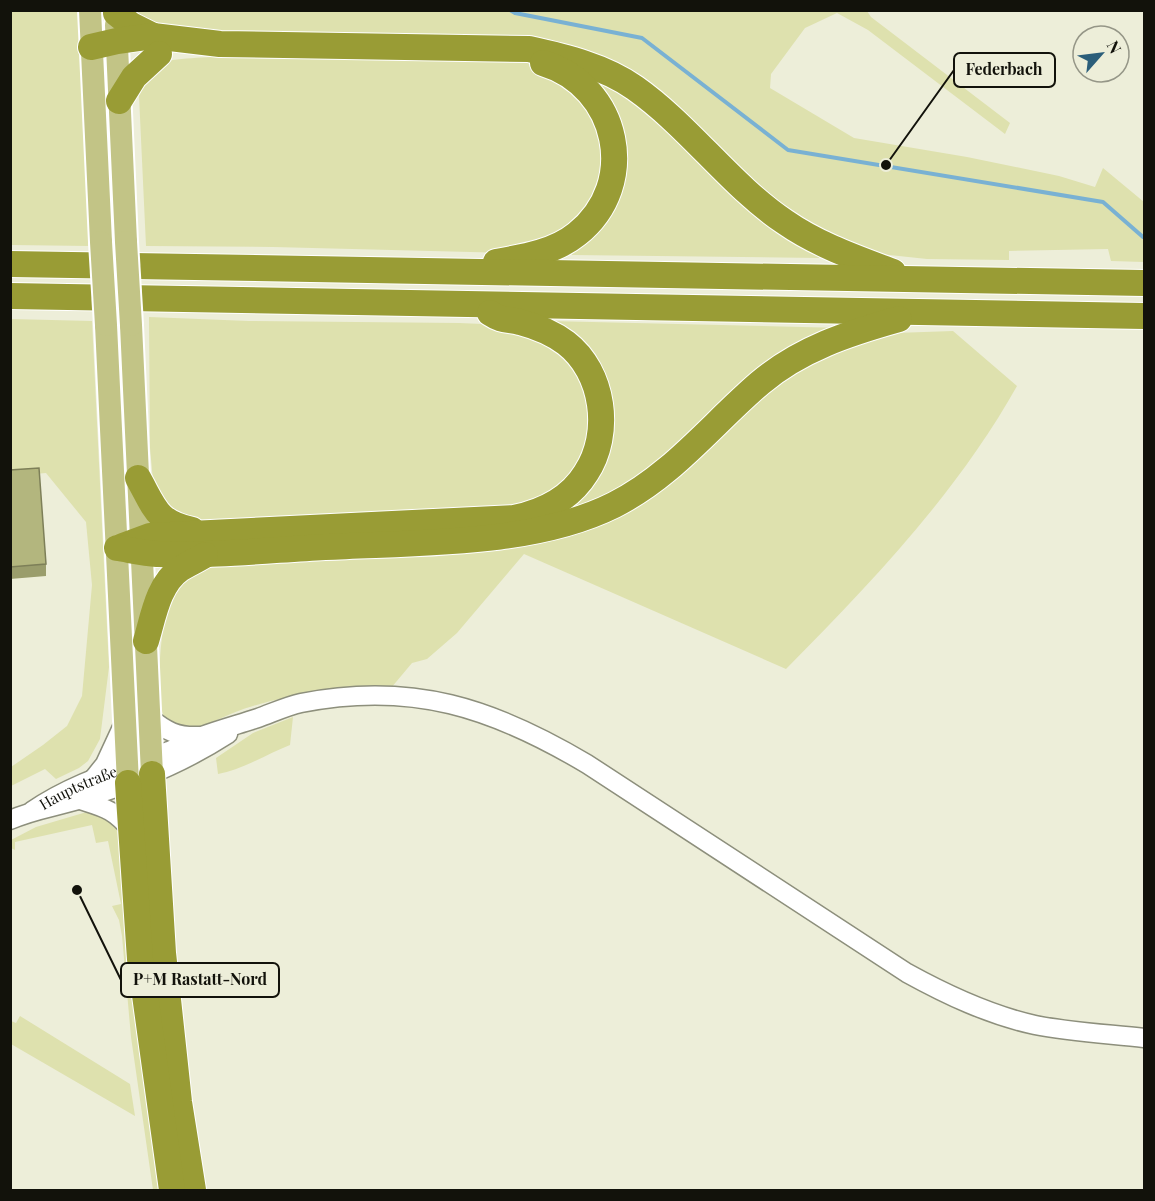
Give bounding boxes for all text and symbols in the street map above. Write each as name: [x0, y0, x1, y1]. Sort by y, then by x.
north arrow: [1071, 24, 1131, 84]
text: N: [1103, 37, 1127, 57]
callout: Federbach: [954, 53, 1055, 87]
text: Federbach: [965, 58, 1043, 79]
street label: Hauptstraße: [35, 761, 120, 814]
callout: P+M Rastatt-Nord: [121, 963, 279, 997]
text: P+M Rastatt-Nord: [133, 968, 268, 989]

